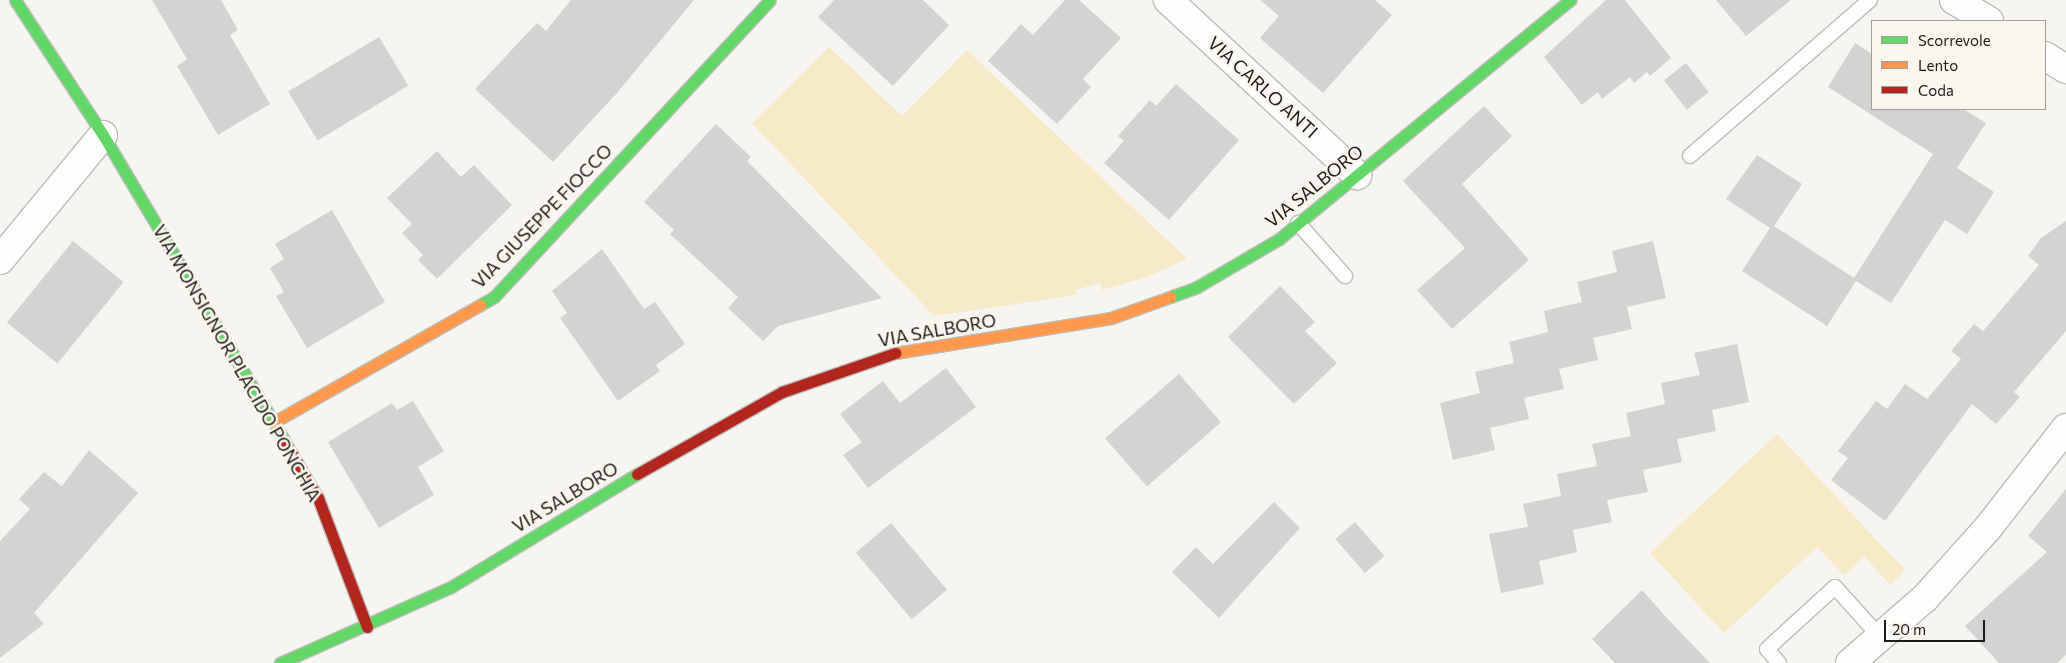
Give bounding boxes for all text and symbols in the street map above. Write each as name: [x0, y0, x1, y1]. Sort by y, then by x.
legend: [1871, 20, 2046, 110]
text: Scorrevole: [1918, 31, 1991, 49]
street label: VIA CARLO ANTI: [1203, 32, 1323, 142]
text: Lento: [1918, 56, 1958, 74]
text: Coda: [1918, 81, 1954, 99]
street label: VIA GIUSEPPE FIOCCO: [468, 139, 616, 293]
street label: VIA SALBORO: [1261, 140, 1367, 232]
street label: VIA MONSIGNOR PLACIDO PONCHIA: [149, 221, 325, 505]
street label: VIA SALBORO: [876, 309, 998, 351]
street label: VIA SALBORO: [508, 457, 622, 537]
scale bar: [1886, 610, 1987, 642]
text: 20 m: [1892, 620, 1926, 638]

